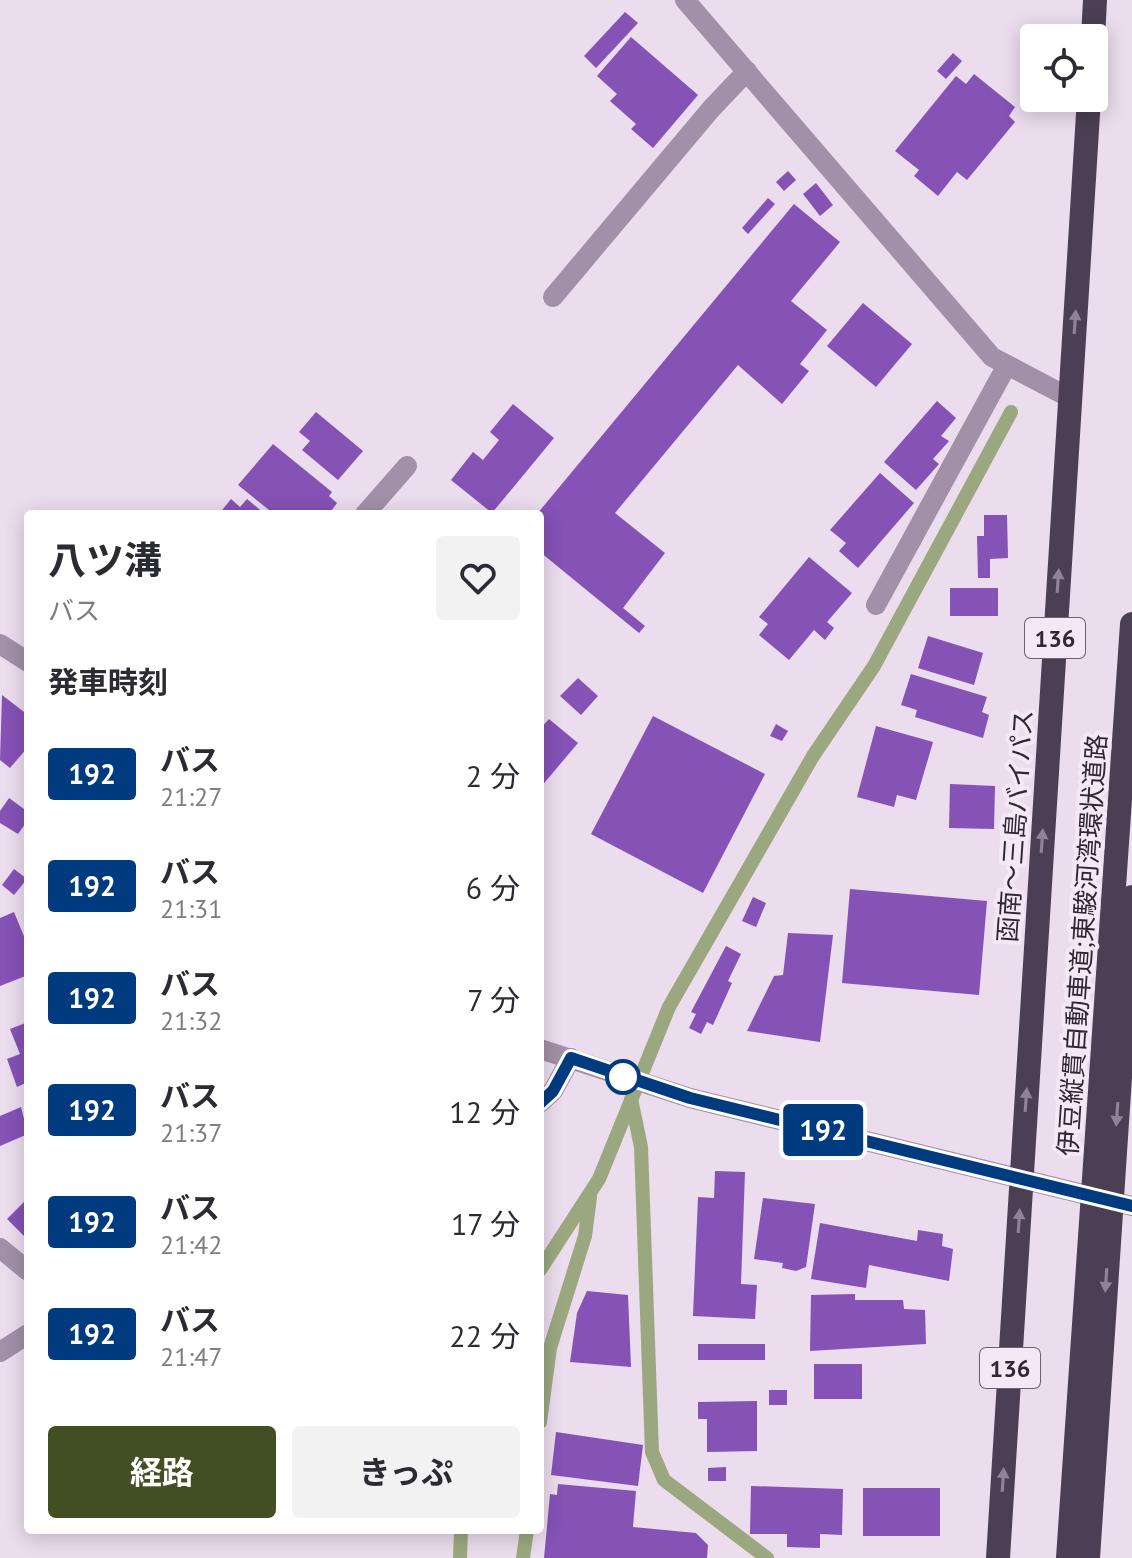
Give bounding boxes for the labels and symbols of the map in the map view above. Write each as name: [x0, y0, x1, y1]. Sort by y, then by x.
one-way arrow: [1069, 309, 1082, 334]
one-way arrow: [1052, 568, 1065, 593]
road number: 136: [1025, 618, 1085, 658]
street label: 函南～三島バイパス: [990, 708, 1040, 944]
street label: 伊豆縦貫自動車道;東駿河湾環状道路: [1051, 733, 1113, 1157]
one-way arrow: [1036, 828, 1049, 853]
unlabelled marker: [606, 1060, 640, 1094]
one-way arrow: [1020, 1087, 1033, 1112]
one-way arrow: [1110, 1102, 1123, 1127]
line badge: 192: [777, 1104, 869, 1156]
one-way arrow: [1013, 1208, 1026, 1233]
one-way arrow: [1099, 1268, 1112, 1293]
road number: 136: [980, 1348, 1040, 1388]
one-way arrow: [996, 1467, 1009, 1492]

